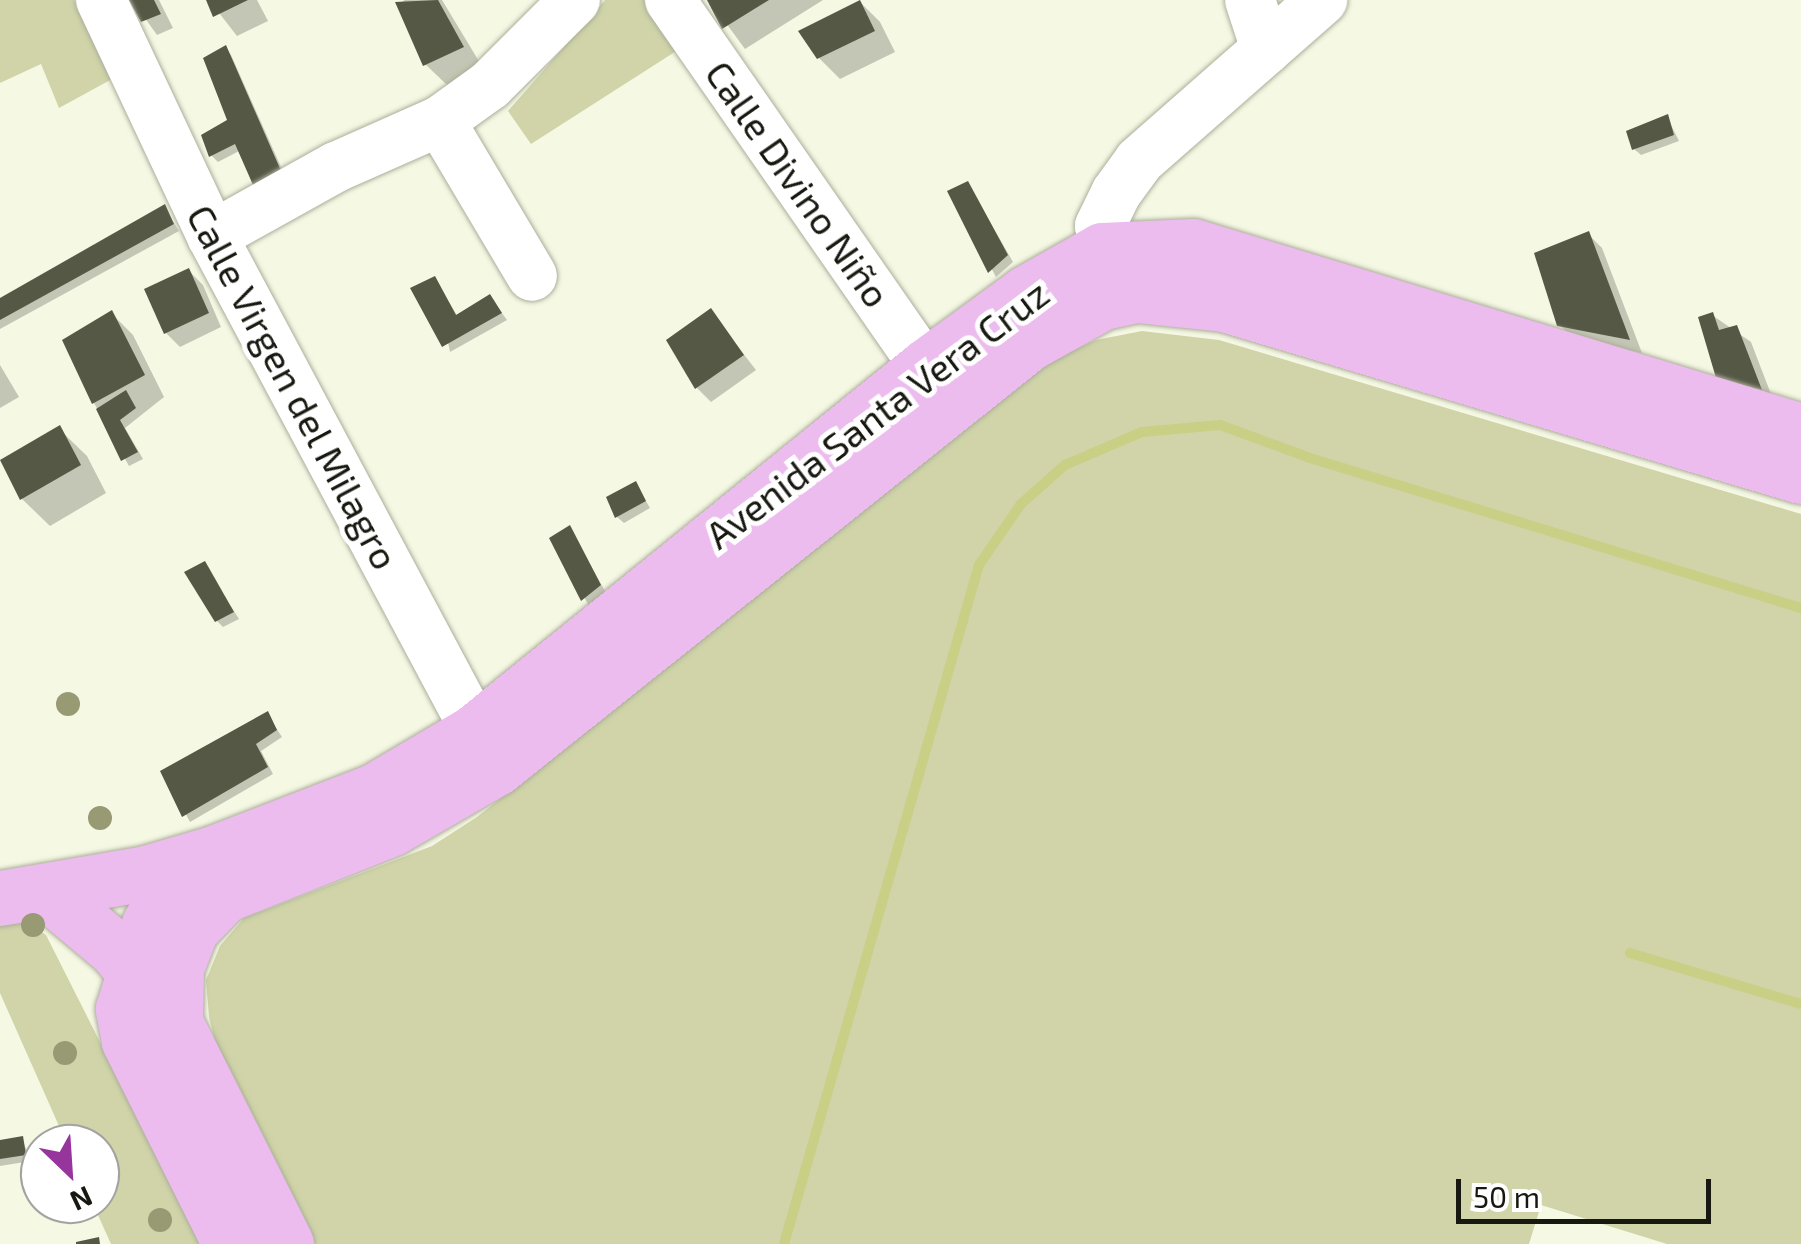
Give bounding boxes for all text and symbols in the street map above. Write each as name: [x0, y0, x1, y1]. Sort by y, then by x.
street label: Calle Divino Niño: [696, 52, 900, 316]
street label: Calle Virgen del Milagro: [177, 196, 409, 578]
street label: Avenida Santa Vera Cruz: [696, 270, 1058, 558]
north arrow: [20, 1124, 120, 1224]
scale bar: [1461, 1159, 1716, 1221]
text: 50 m: [1473, 1178, 1540, 1214]
text: N: [65, 1180, 98, 1219]

